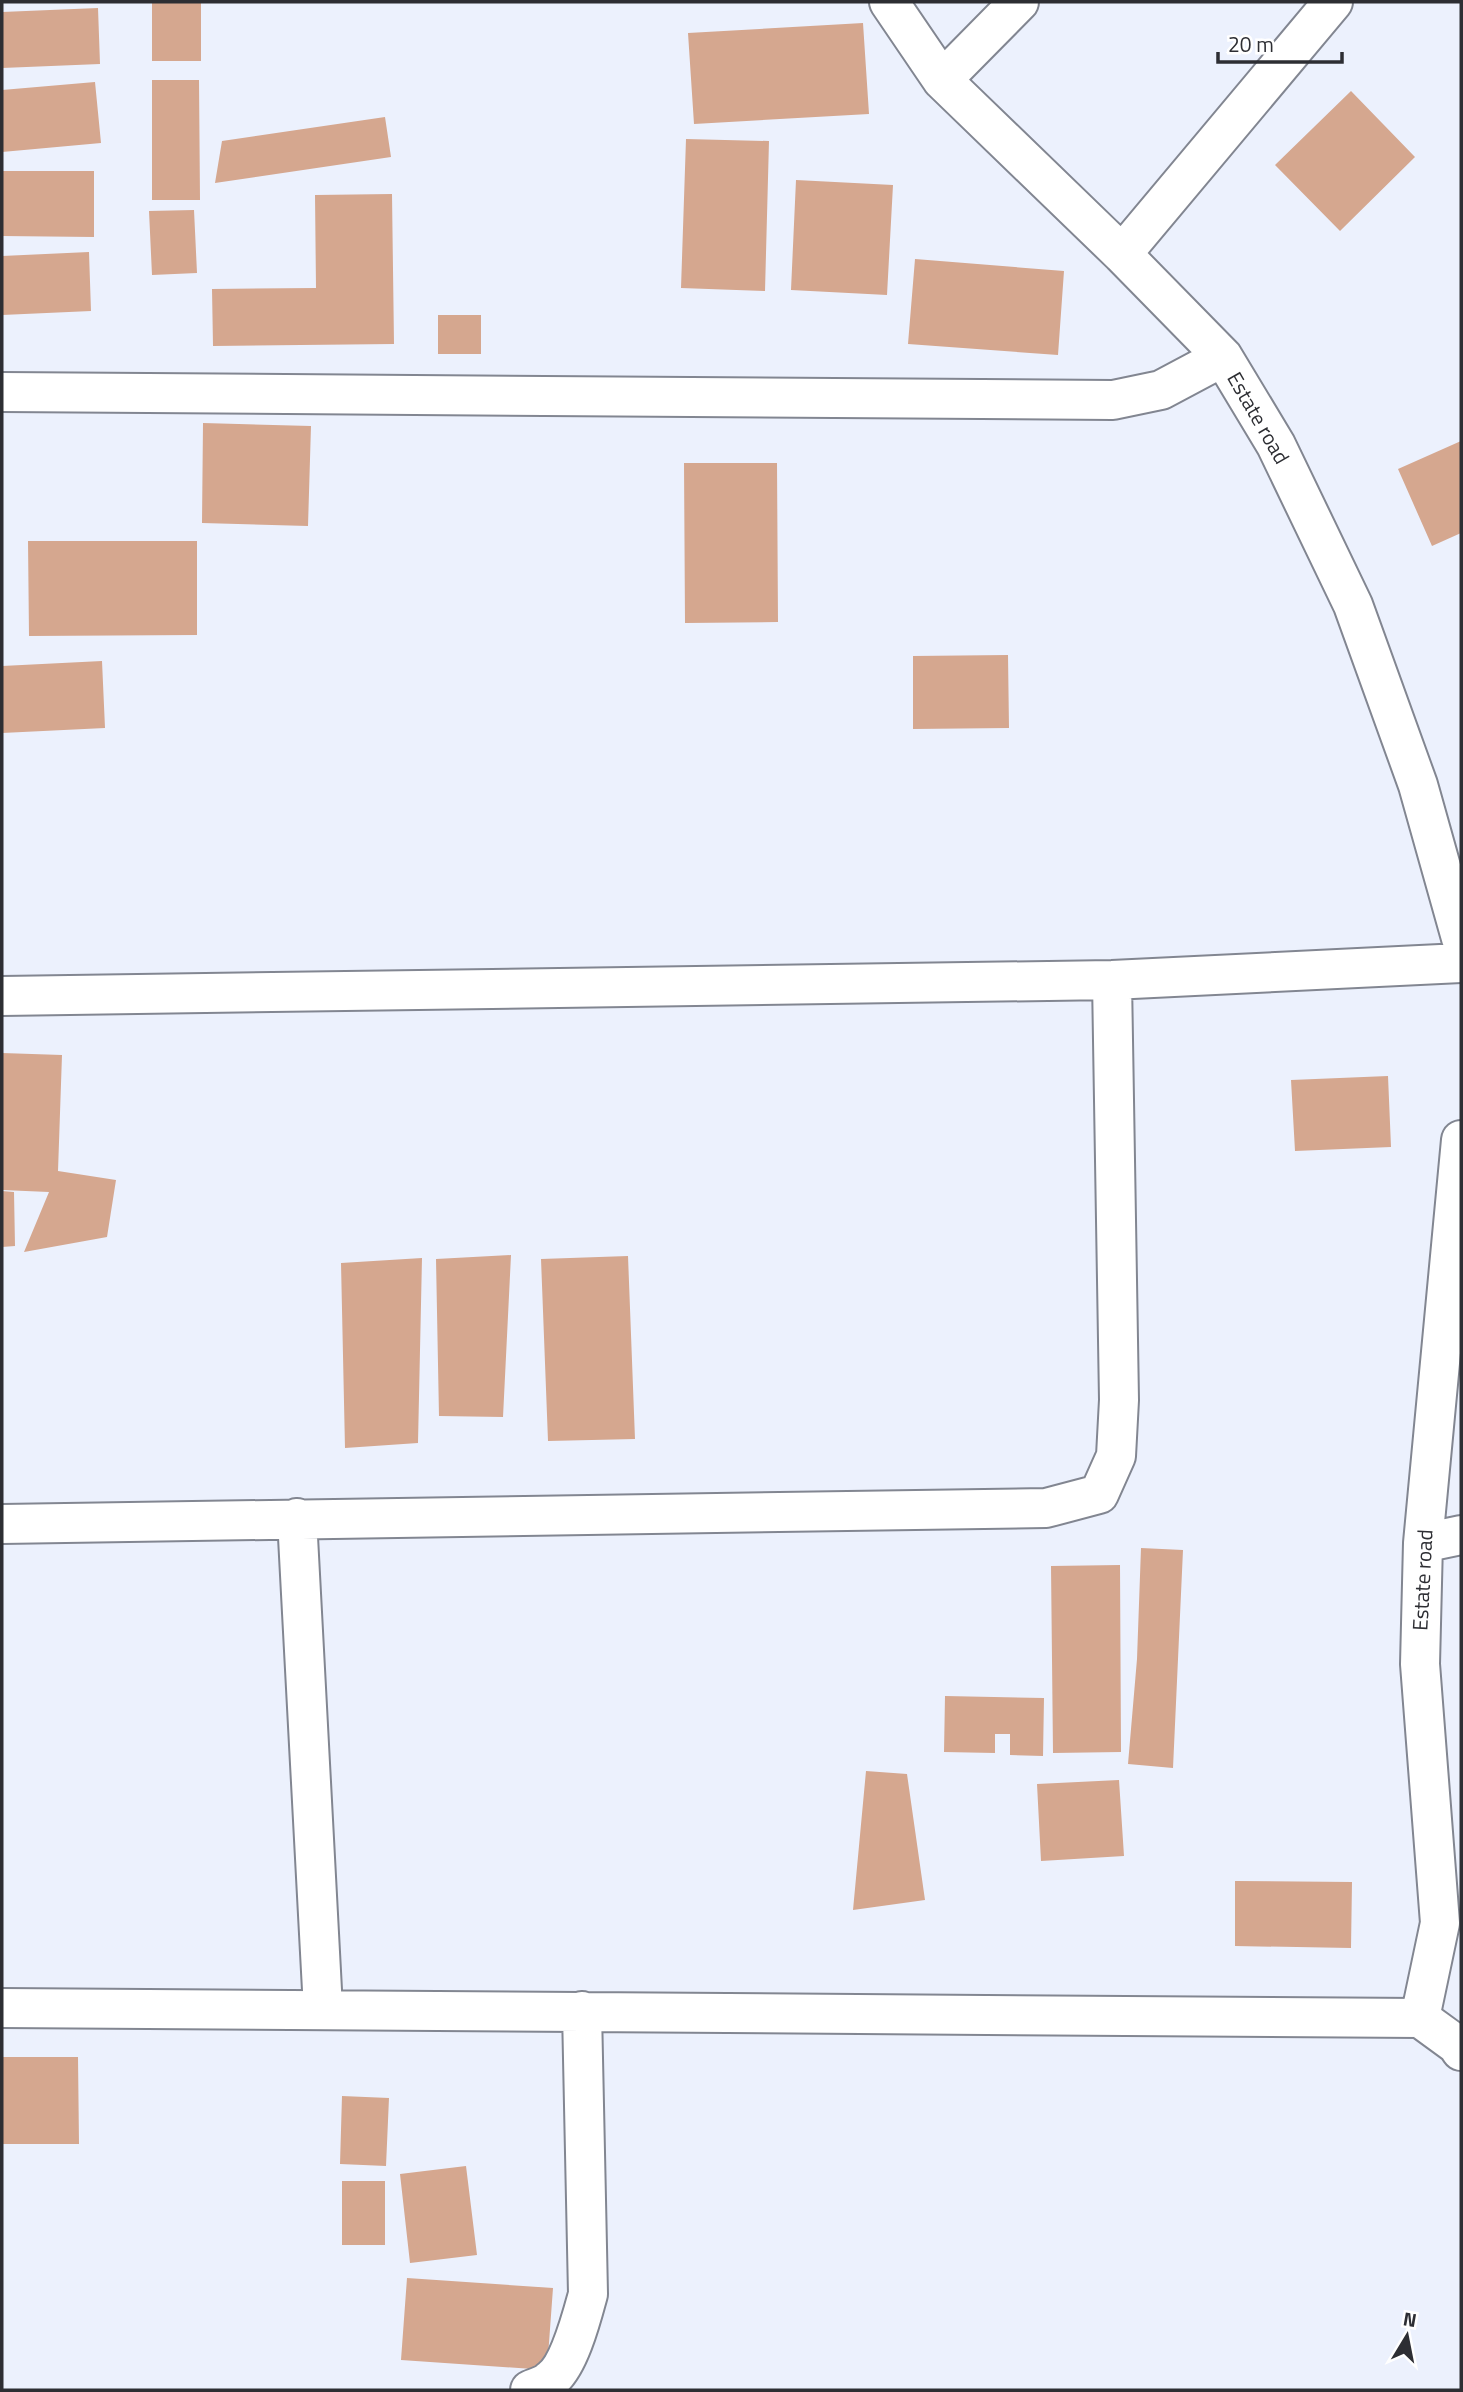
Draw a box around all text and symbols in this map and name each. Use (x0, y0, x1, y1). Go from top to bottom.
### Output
scale bar (1218, 21, 1342, 65)
text: 20 m (1228, 28, 1274, 60)
street label: Estate road (1220, 365, 1298, 470)
street label: Estate road (1403, 1528, 1441, 1632)
north arrow (1372, 2301, 1442, 2371)
text: N (1401, 2303, 1419, 2334)

